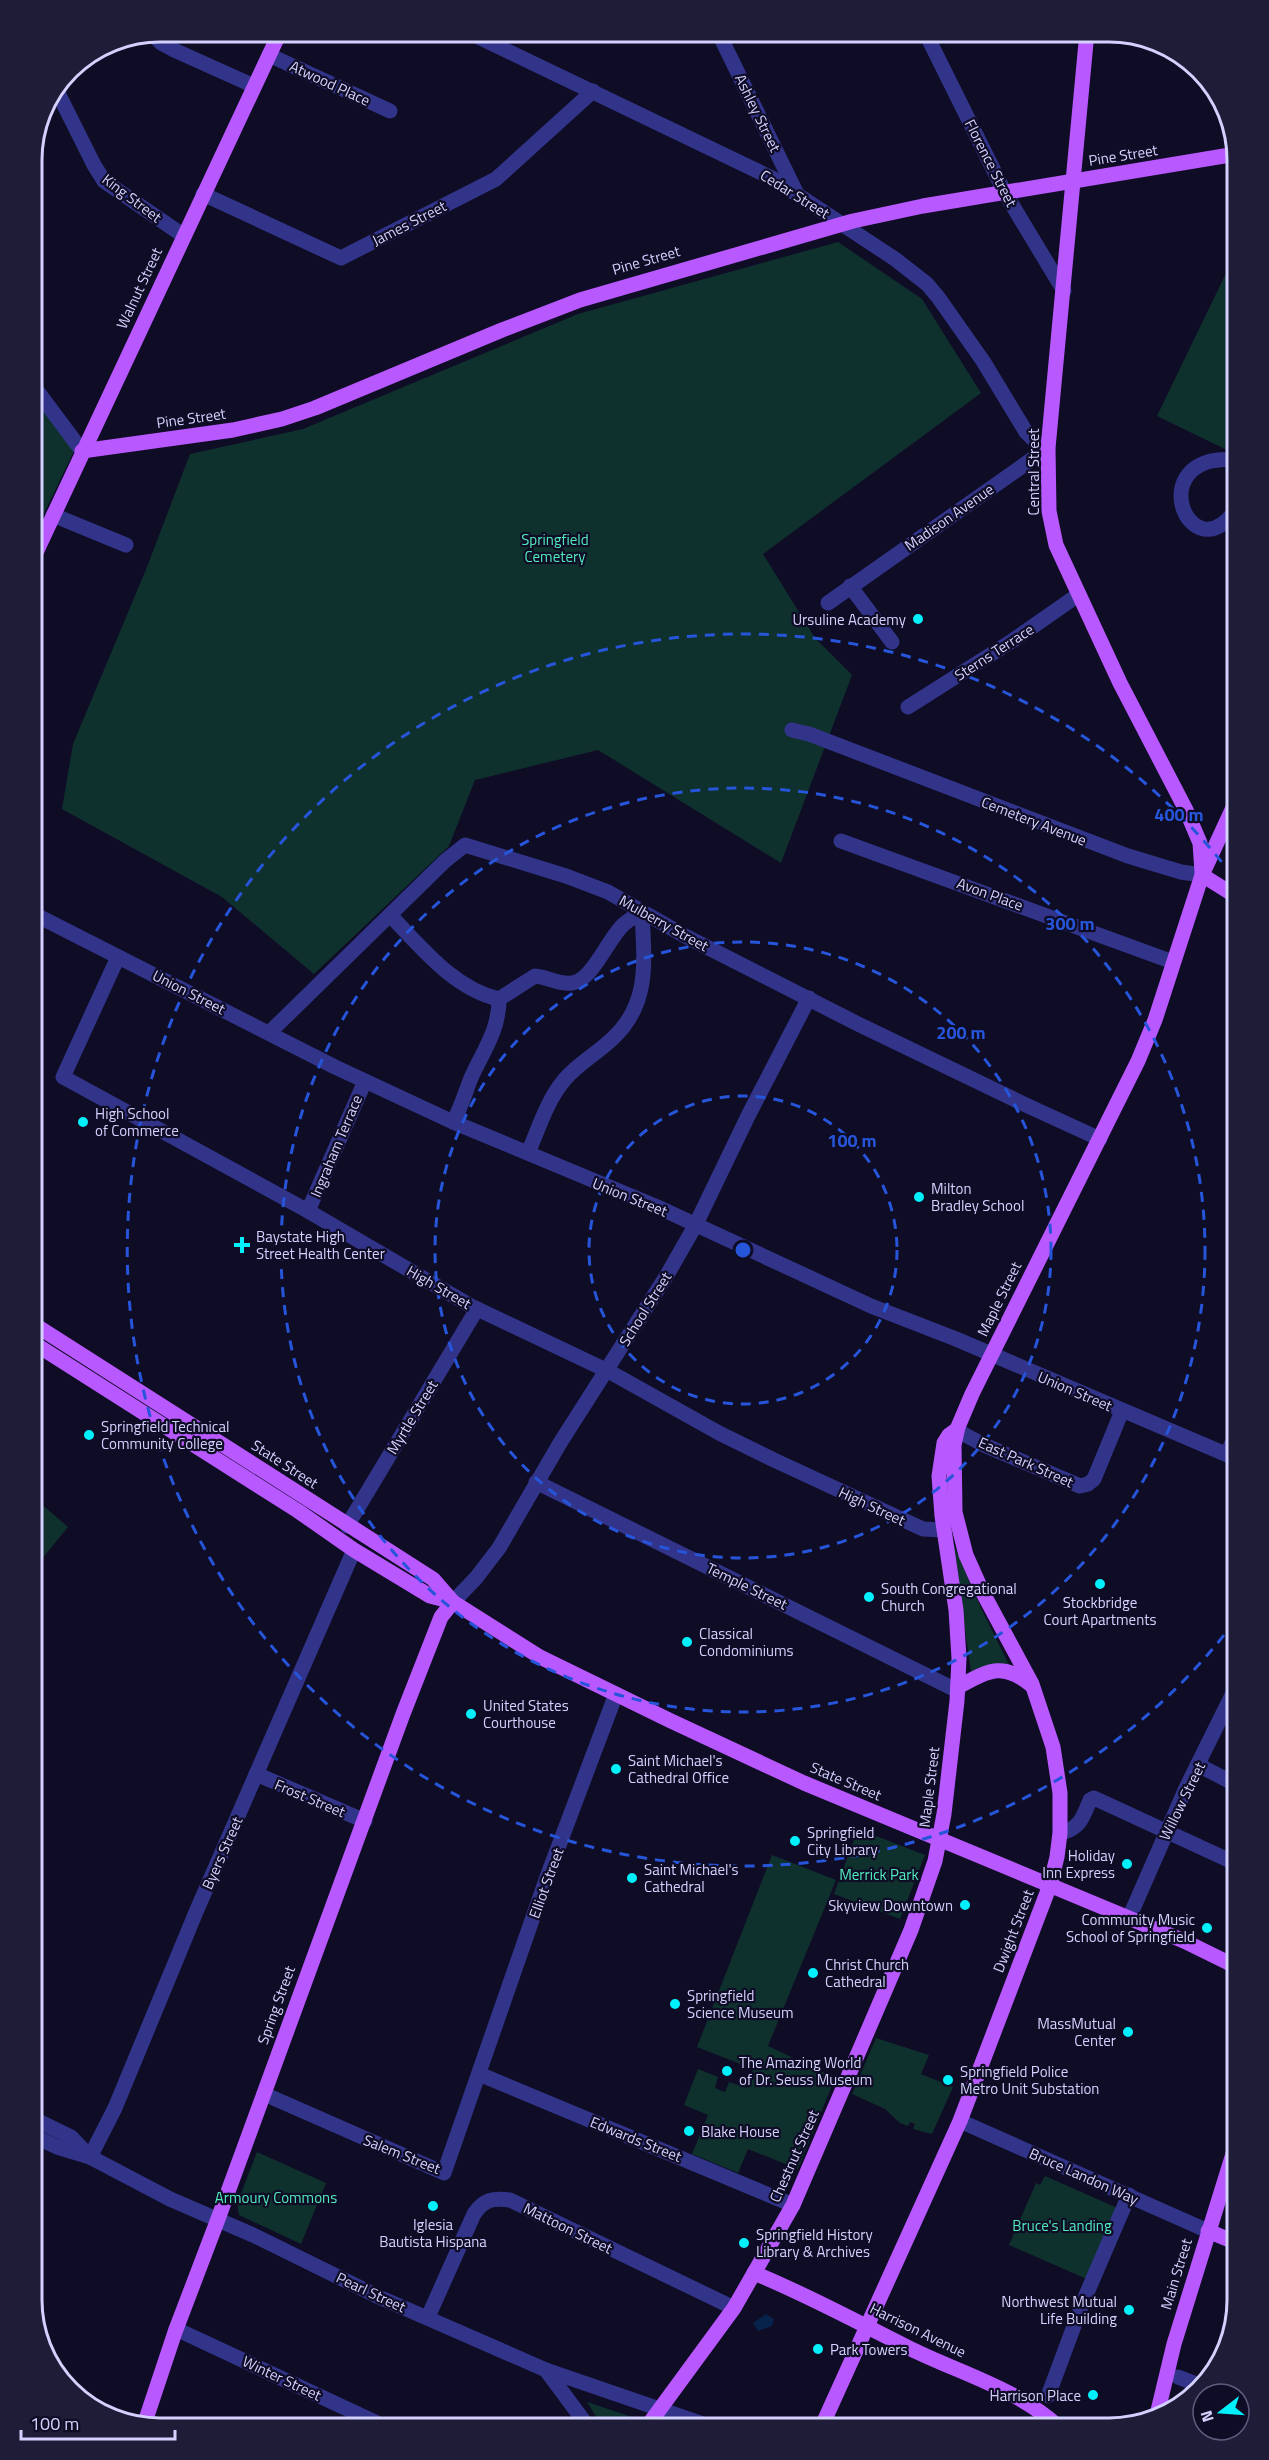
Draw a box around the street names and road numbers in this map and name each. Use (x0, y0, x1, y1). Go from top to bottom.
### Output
street label: Atwood Place (286, 54, 374, 112)
street label: Ashley Street (729, 70, 787, 156)
street label: Florence Street (959, 115, 1023, 212)
street label: Pine Street (1087, 138, 1160, 172)
street label: Cedar Street (756, 164, 835, 225)
street label: King Street (97, 168, 167, 229)
street label: James Street (368, 194, 451, 252)
street label: Pine Street (609, 239, 683, 281)
street label: Walnut Street (110, 243, 168, 332)
street label: Pine Street (155, 402, 228, 434)
street label: Central Street (1022, 428, 1045, 516)
street label: Madison Avenue (900, 478, 998, 556)
street label: Sterns Terrace (950, 618, 1038, 686)
street label: Cemetery Avenue (978, 790, 1090, 852)
street label: Avon Place (954, 871, 1026, 917)
street label: Mulberry Street (615, 889, 714, 957)
street label: Union Street (149, 964, 230, 1020)
street label: Ingraham Terrace (304, 1091, 368, 1201)
street label: Union Street (589, 1172, 672, 1223)
street label: Maple Street (971, 1257, 1027, 1340)
street label: High Street (402, 1259, 476, 1315)
street label: School Street (613, 1267, 677, 1351)
street label: Union Street (1034, 1365, 1117, 1417)
street label: Myrtle Street (381, 1375, 444, 1459)
street label: East Park Street (975, 1431, 1078, 1494)
street label: State Street (247, 1434, 324, 1495)
street label: High Street (835, 1481, 910, 1532)
street label: Temple Street (703, 1556, 792, 1616)
street label: Maple Street (913, 1745, 945, 1829)
street label: State Street (807, 1756, 886, 1807)
street label: Willow Street (1153, 1757, 1211, 1844)
street label: Frost Street (271, 1773, 350, 1823)
street label: Byers Street (196, 1812, 249, 1893)
street label: Elliot Street (523, 1844, 570, 1922)
street label: Dwight Street (987, 1885, 1040, 1976)
street label: Spring Street (251, 1962, 301, 2048)
street label: Chestnut Street (763, 2105, 825, 2206)
street label: Edwards Street (587, 2110, 686, 2168)
street label: Salem Street (360, 2128, 445, 2180)
street label: Bruce Landon Way (1026, 2142, 1142, 2210)
street label: Mattoon Street (520, 2197, 617, 2260)
street label: Main Street (1154, 2235, 1198, 2312)
street label: Pearl Street (332, 2266, 410, 2318)
street label: Harrison Avenue (866, 2297, 970, 2363)
street label: Winter Street (239, 2350, 326, 2407)

